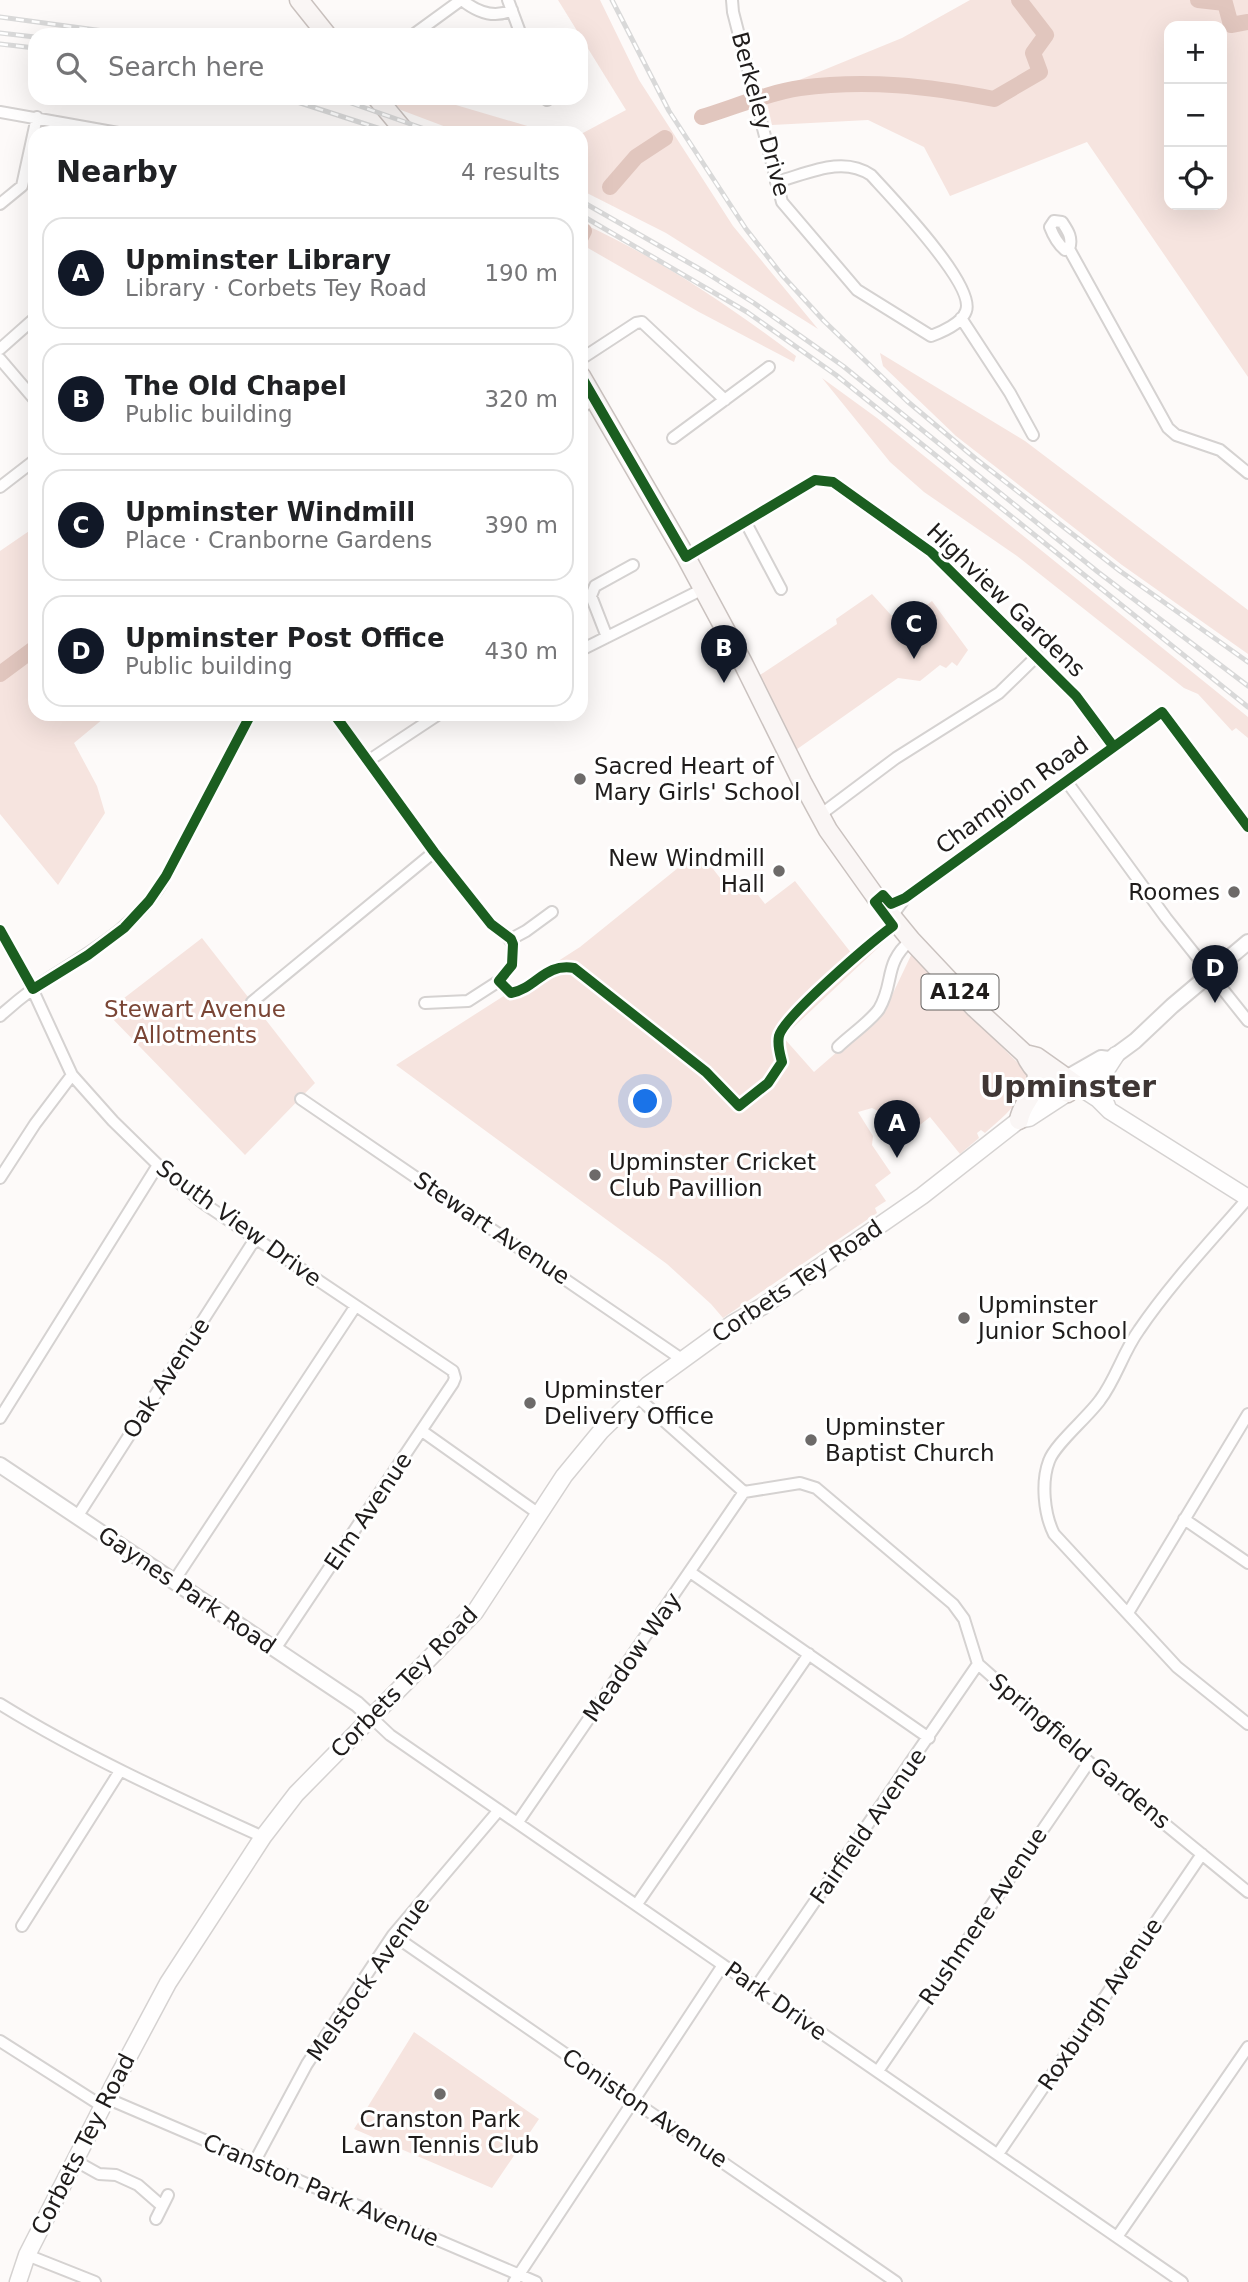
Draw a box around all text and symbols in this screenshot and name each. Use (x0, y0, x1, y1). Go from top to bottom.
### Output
map controls (1164, 21, 1227, 210)
button: + (1164, 21, 1227, 84)
search box (28, 28, 588, 105)
street label: Berkeley Drive (727, 29, 795, 199)
icon: search (52, 48, 90, 86)
text: Search here (108, 52, 264, 82)
button: − (1164, 84, 1227, 147)
button: locate (1164, 147, 1227, 210)
text: Nearby (56, 154, 178, 189)
text: 4 results (461, 159, 560, 185)
text: Upminster Library (125, 245, 391, 275)
text: A (72, 260, 90, 286)
text: 190 m (484, 260, 558, 286)
text: Library · Corbets Tey Road (125, 275, 427, 301)
text: The Old Chapel (125, 371, 347, 401)
text: B (72, 386, 90, 412)
text: 320 m (484, 386, 558, 412)
text: Public building (125, 401, 293, 427)
text: Upminster Windmill (125, 497, 415, 527)
text: C (73, 512, 89, 538)
text: 390 m (484, 512, 558, 538)
street label: Highview Gardens (922, 518, 1090, 682)
text: Place · Cranborne Gardens (125, 527, 432, 553)
pin: C (891, 601, 937, 659)
text: Upminster Post Office (125, 623, 445, 653)
pin: B (701, 625, 747, 683)
text: D (71, 638, 91, 664)
text: 430 m (484, 638, 558, 664)
text: Public building (125, 653, 293, 679)
street label: Champion Road (931, 731, 1093, 859)
place label: Sacred Heart of Mary Girls' School (594, 753, 800, 805)
marker: Sacred Heart of Mary Girls' School (572, 771, 588, 787)
place label: New Windmill Hall (608, 845, 765, 897)
marker: New Windmill Hall (771, 863, 787, 879)
place label: Roomes (1128, 879, 1220, 905)
marker: Roomes (1226, 884, 1242, 900)
pin: D (1192, 945, 1238, 1003)
road number: A124 (922, 974, 998, 1010)
park label: Stewart Avenue Allotments (104, 996, 286, 1048)
district label: Upminster (980, 1069, 1156, 1104)
your location (628, 1084, 662, 1118)
pin: A (874, 1100, 920, 1158)
place label: Upminster Cricket Club Pavillion (609, 1149, 816, 1201)
street label: South View Drive (152, 1154, 326, 1292)
street label: Stewart Avenue (409, 1166, 575, 1290)
marker: Upminster Cricket Club Pavillion (587, 1167, 603, 1183)
street label: Corbets Tey Road (707, 1214, 887, 1348)
place label: Upminster Junior School (976, 1292, 1128, 1344)
marker: Upminster Junior School (956, 1310, 972, 1326)
street label: Oak Avenue (117, 1313, 215, 1443)
place label: Upminster Delivery Office (544, 1377, 714, 1429)
marker: Upminster Delivery Office (522, 1395, 538, 1411)
place label: Upminster Baptist Church (825, 1414, 995, 1466)
marker: Upminster Baptist Church (803, 1432, 819, 1448)
street label: Elm Avenue (319, 1447, 417, 1575)
street label: Gaynes Park Road (93, 1521, 281, 1659)
street label: Meadow Way (578, 1587, 686, 1727)
street label: Corbets Tey Road (325, 1601, 483, 1763)
street label: Springfield Gardens (985, 1668, 1175, 1834)
street label: Fairfield Avenue (805, 1743, 931, 1909)
street label: Rushmere Avenue (914, 1822, 1052, 2010)
street label: Melstock Avenue (302, 1892, 434, 2066)
street label: Roxburgh Avenue (1033, 1913, 1167, 2095)
street label: Park Drive (720, 1956, 832, 2046)
street label: Coniston Avenue (558, 2043, 732, 2173)
street label: Corbets Tey Road (26, 2049, 140, 2239)
marker: Cranston Park Lawn Tennis Club (432, 2086, 448, 2102)
place label: Cranston Park Lawn Tennis Club (341, 2106, 539, 2158)
street label: Cranston Park Avenue (199, 2128, 443, 2252)

